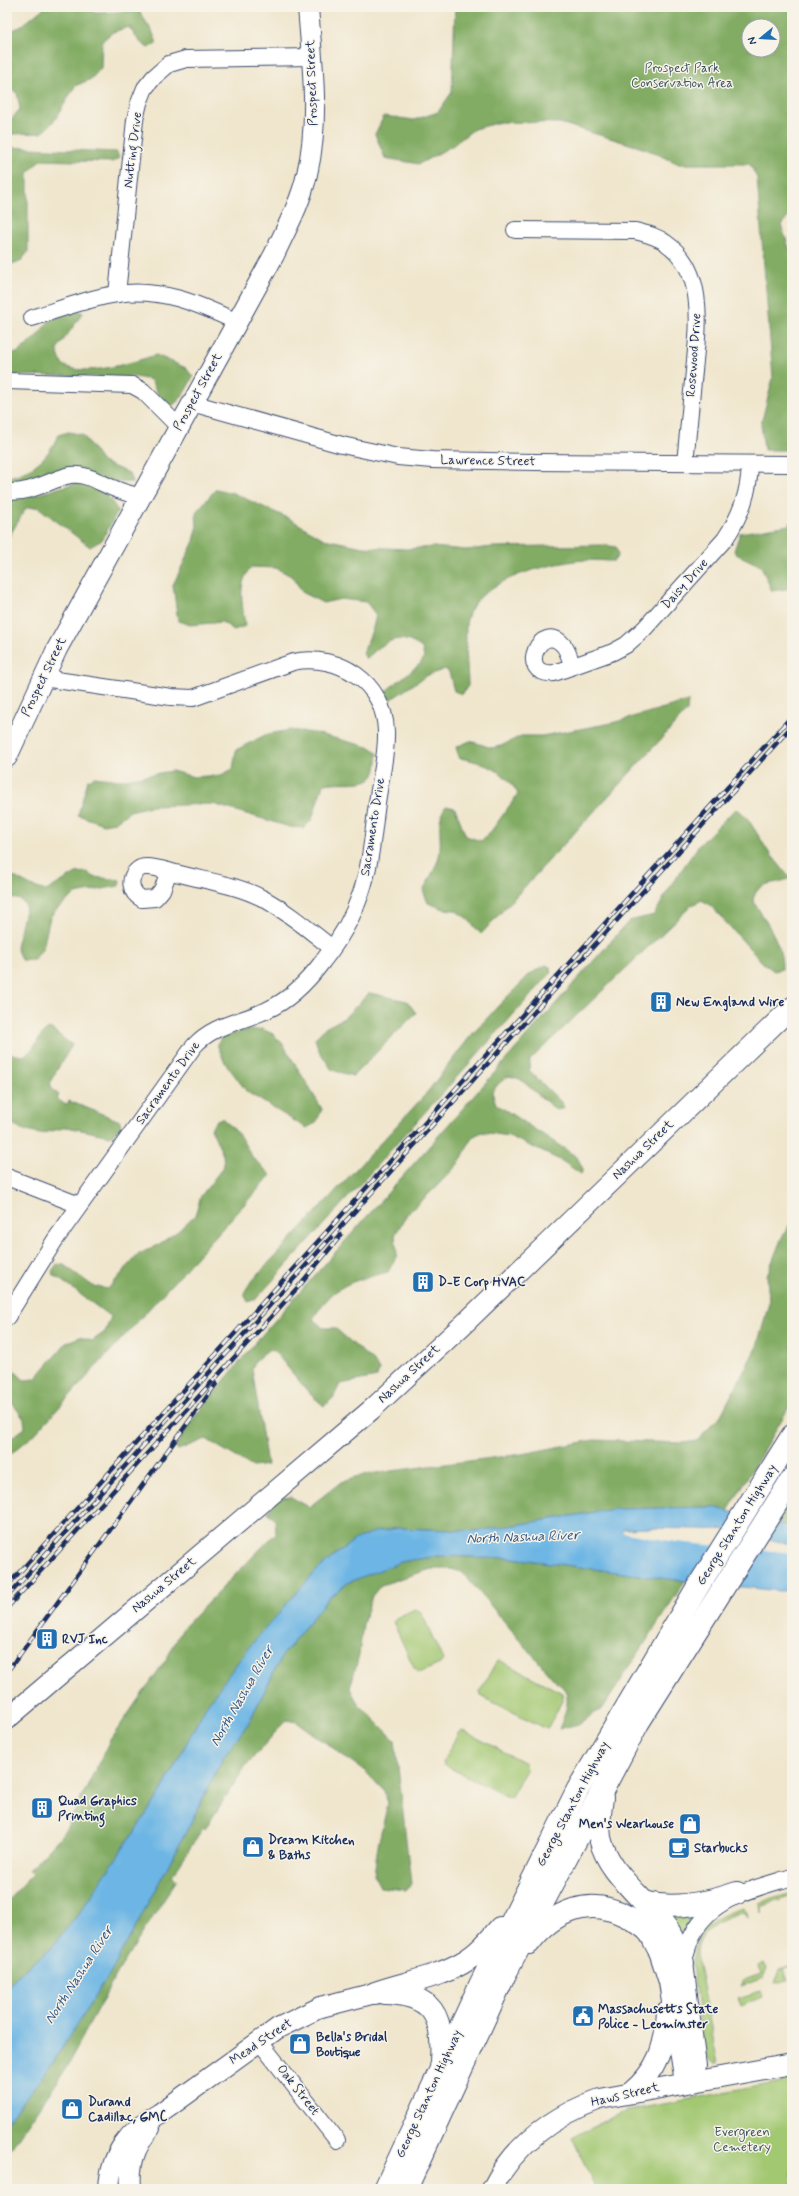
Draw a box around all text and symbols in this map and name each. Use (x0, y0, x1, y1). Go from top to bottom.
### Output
north arrow (741, 18, 781, 58)
text: N (745, 35, 760, 46)
street label: Prospect Street (302, 39, 322, 126)
park label: Prospect Park Conservation Area (631, 60, 733, 92)
street label: Nutting Drive (120, 111, 148, 189)
street label: Rosewood Drive (683, 312, 705, 398)
street label: Prospect Street (170, 350, 227, 434)
street label: Lawrence Street (440, 452, 536, 470)
street label: Daisy Drive (658, 555, 712, 613)
street label: Prospect Street (17, 634, 71, 720)
street label: Sacramento Drive (357, 777, 389, 877)
building icon: New England Wire (648, 989, 674, 1015)
place label: New England Wire (676, 994, 784, 1012)
street label: Sacramento Drive (132, 1038, 204, 1128)
street label: Nashua Street (609, 1116, 678, 1184)
building icon: D-E Corp HVAC (410, 1269, 436, 1295)
place label: D-E Corp HVAC (438, 1274, 526, 1291)
street label: Nashua Street (374, 1341, 444, 1407)
street label: George Stanton Highway (693, 1461, 782, 1589)
water label: North Nashua River (466, 1526, 582, 1548)
street label: Nashua Street (128, 1553, 200, 1617)
building icon: RVJ Inc (34, 1626, 60, 1652)
place label: RVJ Inc (62, 1631, 108, 1648)
water label: North Nashua River (206, 1640, 279, 1749)
street label: George Stanton Highway (533, 1738, 614, 1870)
place label: Quad Graphics Printing (58, 1793, 137, 1828)
building icon: Quad Graphics Printing (29, 1795, 55, 1821)
shop icon: Men's Wearhouse (677, 1811, 703, 1837)
place label: Men's Wearhouse (579, 1816, 674, 1833)
place label: Dream Kitchen & Baths (268, 1832, 355, 1864)
shop icon: Dream Kitchen & Baths (240, 1834, 266, 1860)
cafe icon: Starbucks (666, 1835, 692, 1861)
place label: Starbucks (694, 1840, 748, 1857)
water label: North Nashua River (41, 1921, 119, 2027)
place label: Massachusetts State Police - Leominster (598, 2001, 718, 2033)
public building icon: Massachusetts State Police - Leominster (570, 2003, 596, 2029)
street label: Mead Street (226, 2015, 296, 2069)
street label: George Stanton Highway (392, 2027, 467, 2161)
place label: Bella's Bridal Boutique (316, 2029, 388, 2061)
shop icon: Bella's Bridal Boutique (287, 2031, 313, 2057)
street label: Oak Street (273, 2061, 323, 2119)
street label: Haws Street (589, 2079, 661, 2111)
place label: Durand Cadillac, GMC (88, 2094, 168, 2126)
shop icon: Durand Cadillac, GMC (59, 2096, 85, 2122)
park label: Evergreen Cemetery (713, 2124, 771, 2156)

